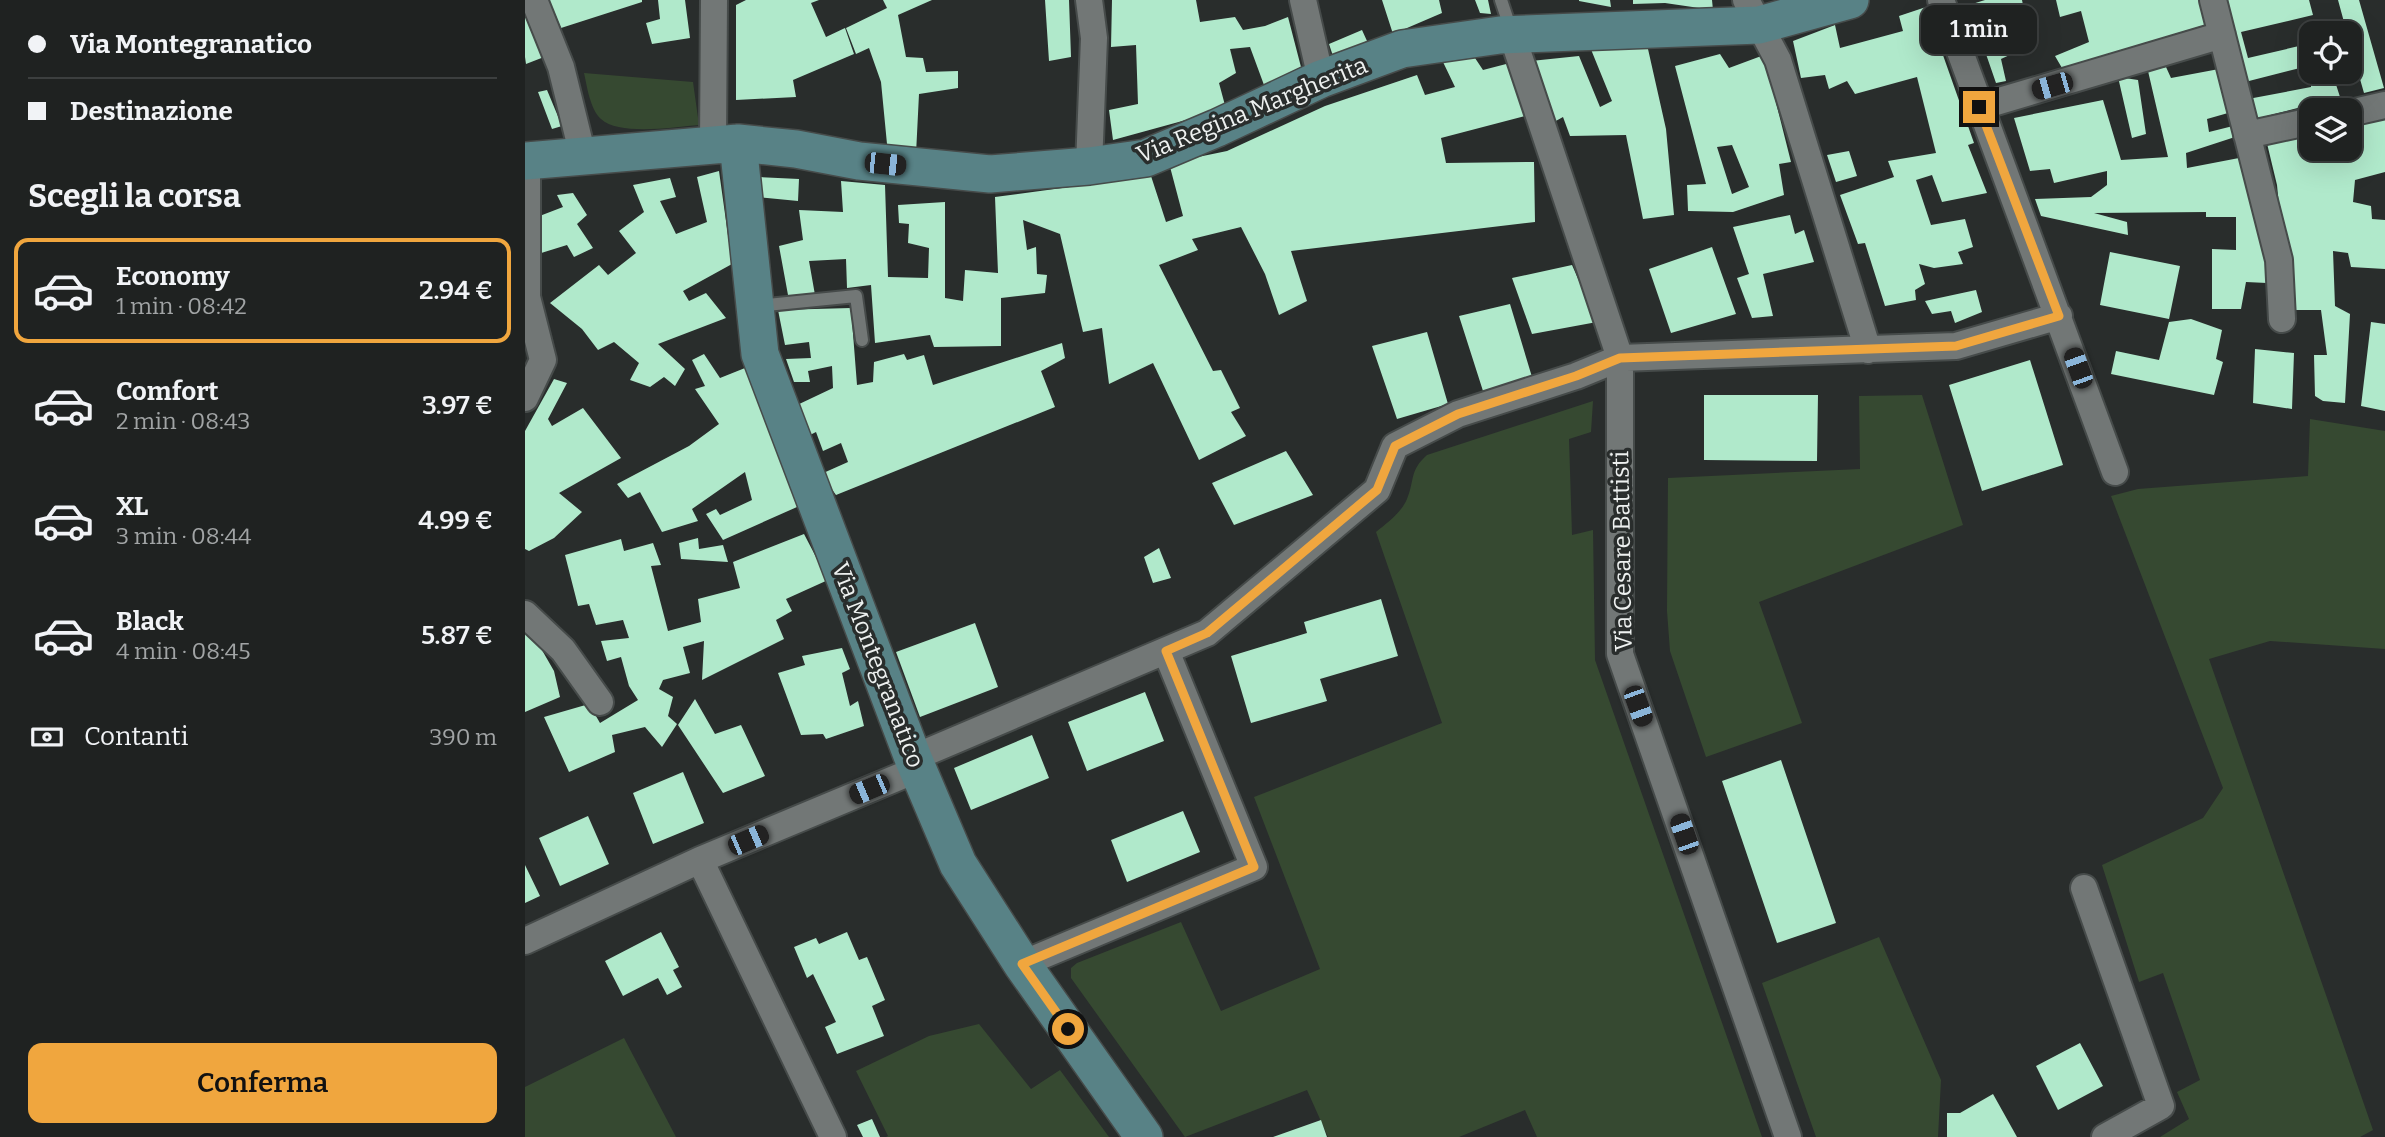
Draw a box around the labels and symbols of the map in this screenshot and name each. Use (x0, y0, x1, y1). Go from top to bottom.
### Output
callout: 1 min (1921, 6, 2037, 55)
street label: Via Regina Margherita (1132, 51, 1372, 169)
car (2029, 70, 2076, 102)
route end (1963, 91, 1995, 123)
car (864, 151, 907, 177)
car (2061, 345, 2096, 391)
street label: Via Cesare Battisti (1606, 450, 1638, 652)
street label: Via Montegranatico (826, 558, 930, 772)
car (1621, 683, 1656, 729)
car (846, 771, 893, 807)
car (1668, 811, 1701, 857)
car (725, 822, 772, 858)
route start (1052, 1013, 1084, 1045)

